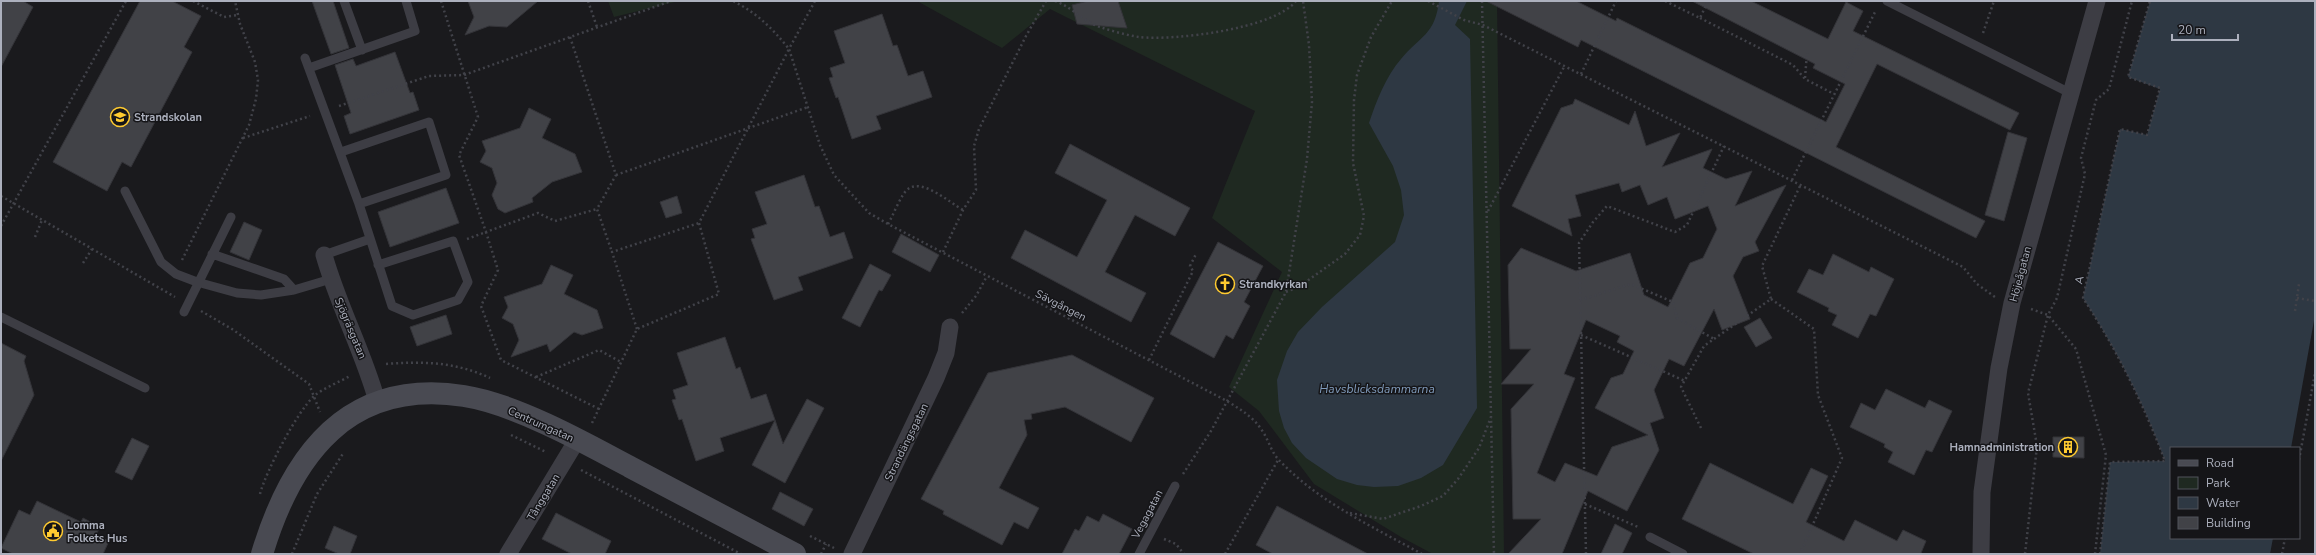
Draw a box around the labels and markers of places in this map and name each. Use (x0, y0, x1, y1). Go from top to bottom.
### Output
school or university icon: Strandskolan (109, 106, 131, 128)
place label: Strandskolan (134, 110, 202, 125)
church icon: Strandkyrkan (1214, 273, 1236, 295)
place label: Strandkyrkan (1239, 277, 1308, 292)
building icon: Hamnadministration (2057, 436, 2079, 458)
place label: Hamnadministration (1949, 440, 2054, 455)
place label: Lomma Folkets Hus (67, 518, 127, 546)
public building icon: Lomma Folkets Hus (42, 520, 64, 542)

